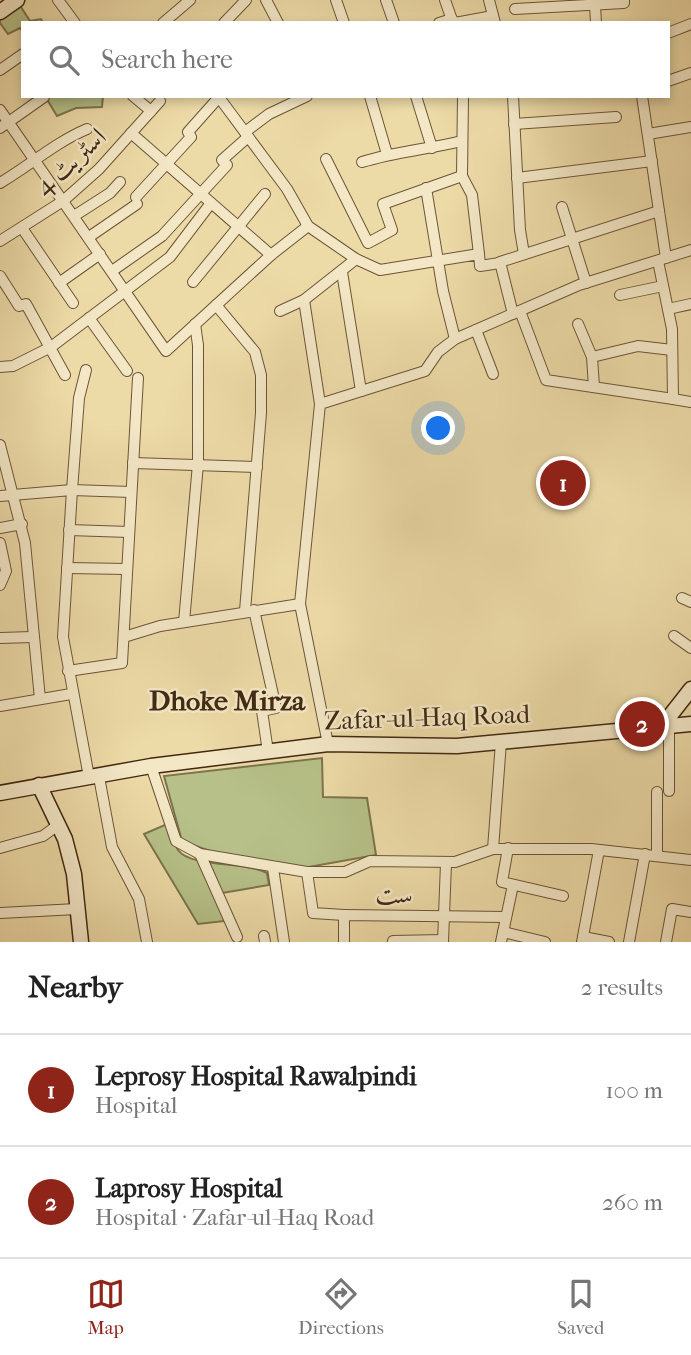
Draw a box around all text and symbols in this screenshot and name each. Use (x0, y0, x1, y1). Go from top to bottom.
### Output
search box (21, 21, 670, 98)
icon: search (45, 41, 83, 79)
text: Search here (101, 44, 233, 75)
street label: اسٹریٹ 4 (28, 121, 113, 202)
your location (421, 411, 455, 445)
pin: 1 (540, 457, 586, 509)
district label: Dhoke Mirza (149, 684, 306, 717)
street label: Zafar-ul-Haq Road (323, 698, 531, 737)
pin: 2 (619, 698, 665, 750)
street label: ست (375, 879, 413, 910)
text: Nearby (28, 970, 123, 1005)
text: 2 results (581, 974, 663, 1001)
text: Leprosy Hospital Rawalpindi (95, 1061, 417, 1092)
text: 1 (47, 1077, 55, 1104)
text: 100 m (605, 1077, 663, 1104)
text: Hospital (95, 1092, 177, 1119)
text: Laprosy Hospital (95, 1173, 283, 1204)
text: 2 (45, 1189, 57, 1216)
text: 260 m (602, 1189, 663, 1216)
text: Hospital · Zafar-ul-Haq Road (95, 1204, 374, 1231)
tab: Map (87, 1275, 125, 1339)
tab: Directions (298, 1275, 384, 1339)
tab: Saved (557, 1275, 604, 1339)

